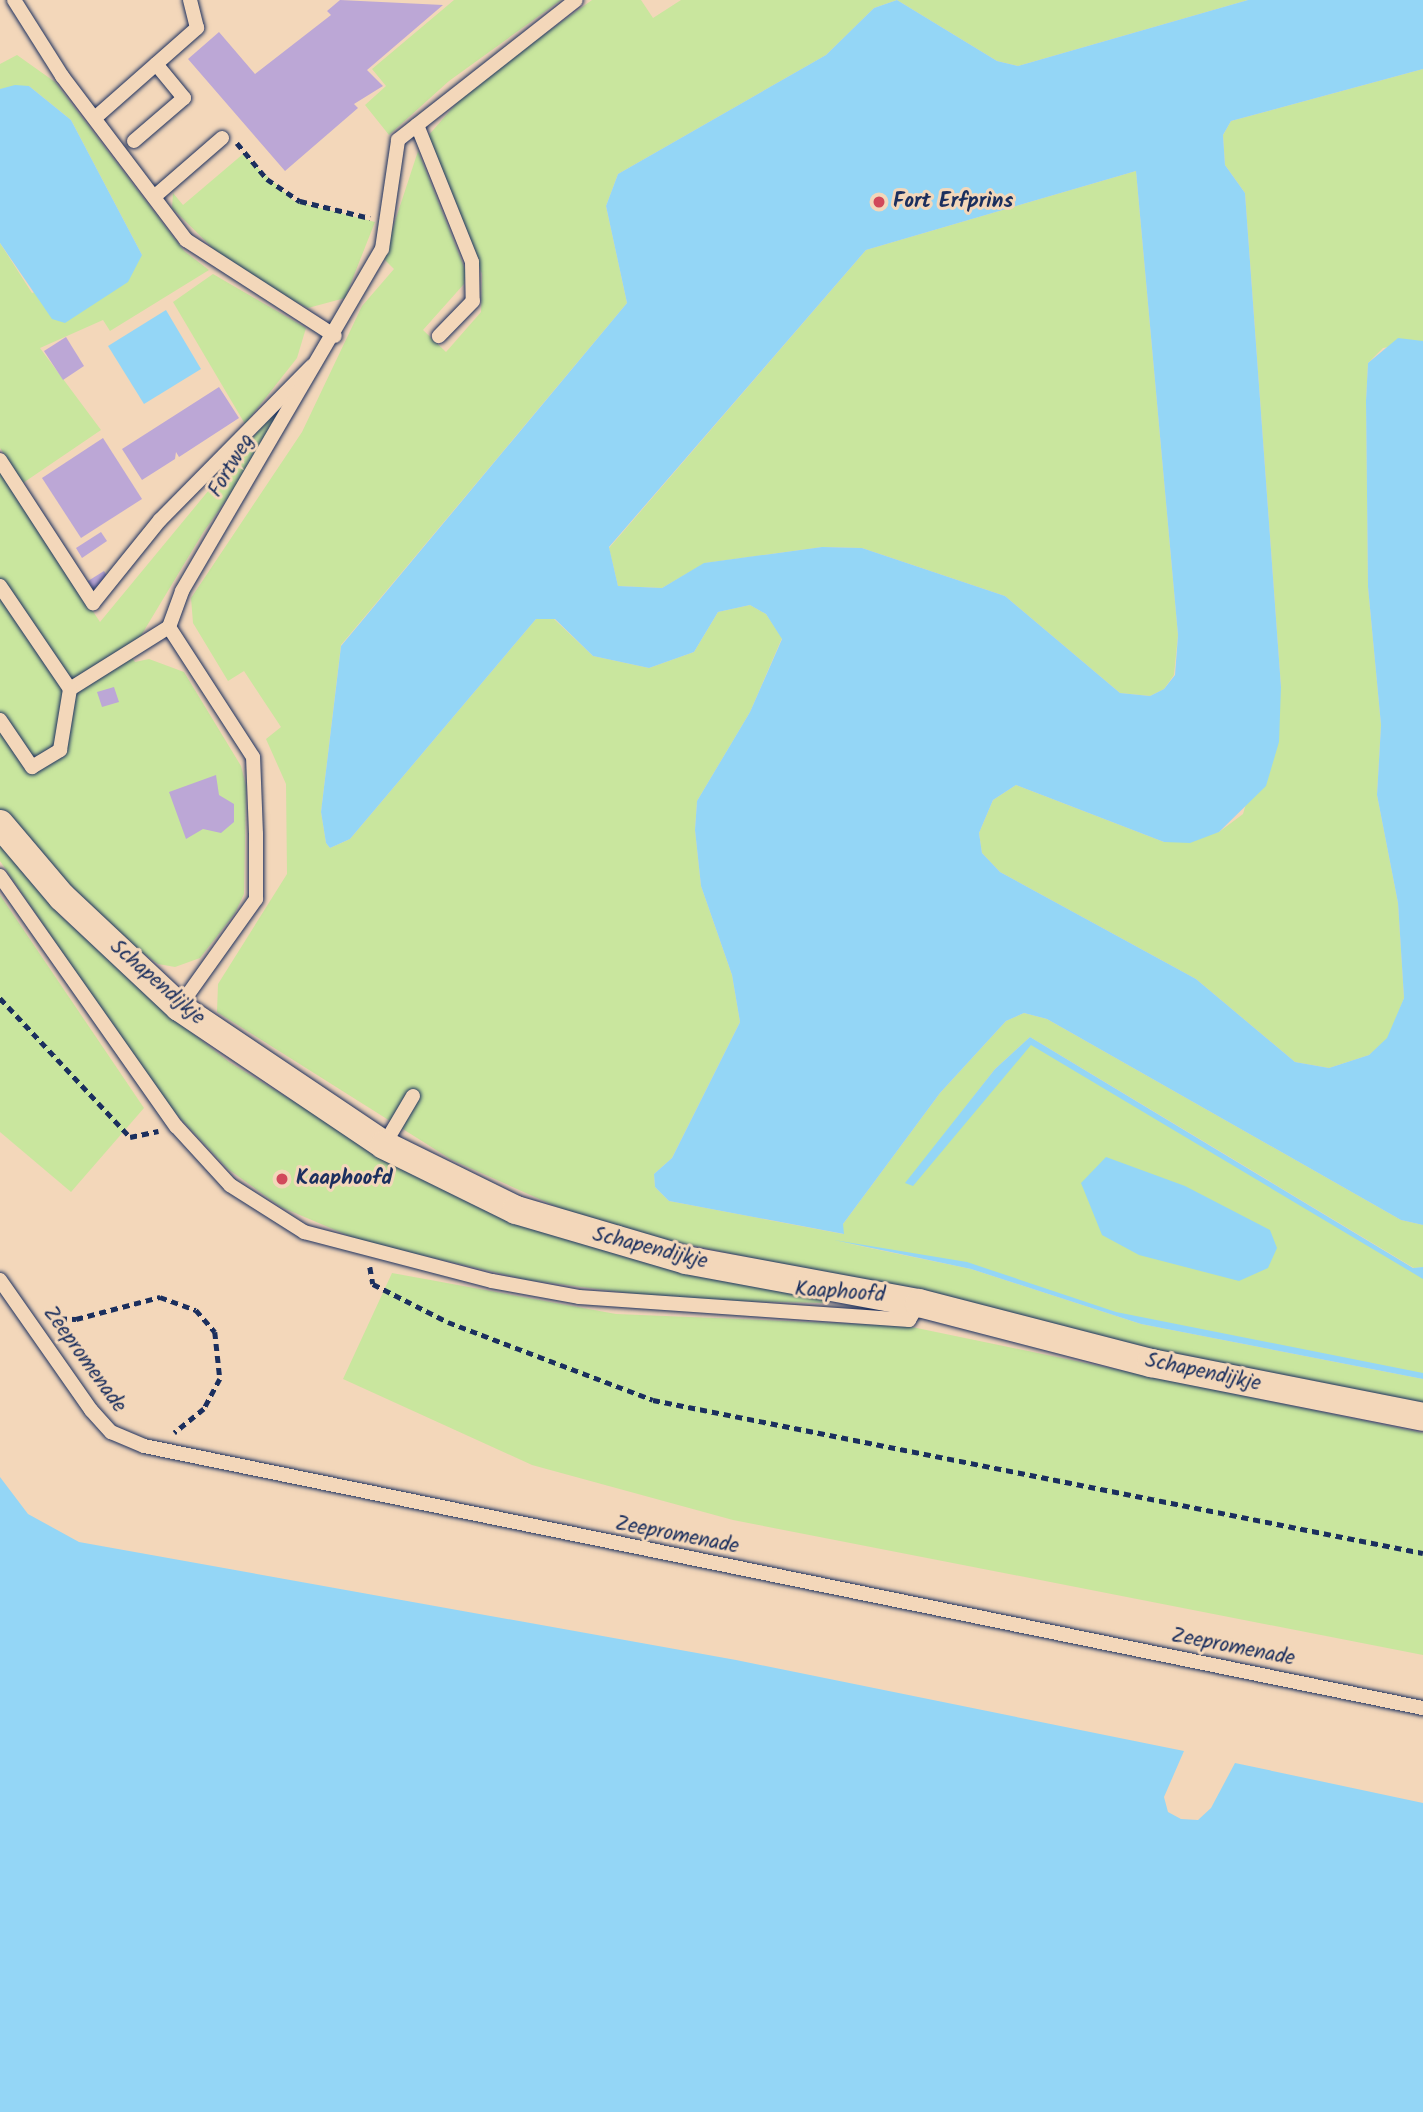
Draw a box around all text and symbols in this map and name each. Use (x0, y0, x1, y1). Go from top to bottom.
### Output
place label: Fort Erfprins (893, 189, 1013, 215)
marker: Fort Erfprins (871, 194, 887, 210)
street label: Fortweg (203, 430, 261, 502)
street label: Schapendijkje (104, 935, 210, 1031)
place label: Kaaphoofd (296, 1166, 393, 1192)
marker: Kaaphoofd (274, 1171, 290, 1187)
street label: Schapendijkje (590, 1223, 710, 1275)
street label: Kaaphoofd (794, 1277, 886, 1309)
street label: Zeepromenade (37, 1302, 131, 1418)
street label: Schapendijkje (1143, 1348, 1263, 1398)
street label: Zeepromenade (613, 1512, 741, 1560)
street label: Zeepromenade (1169, 1624, 1297, 1672)

